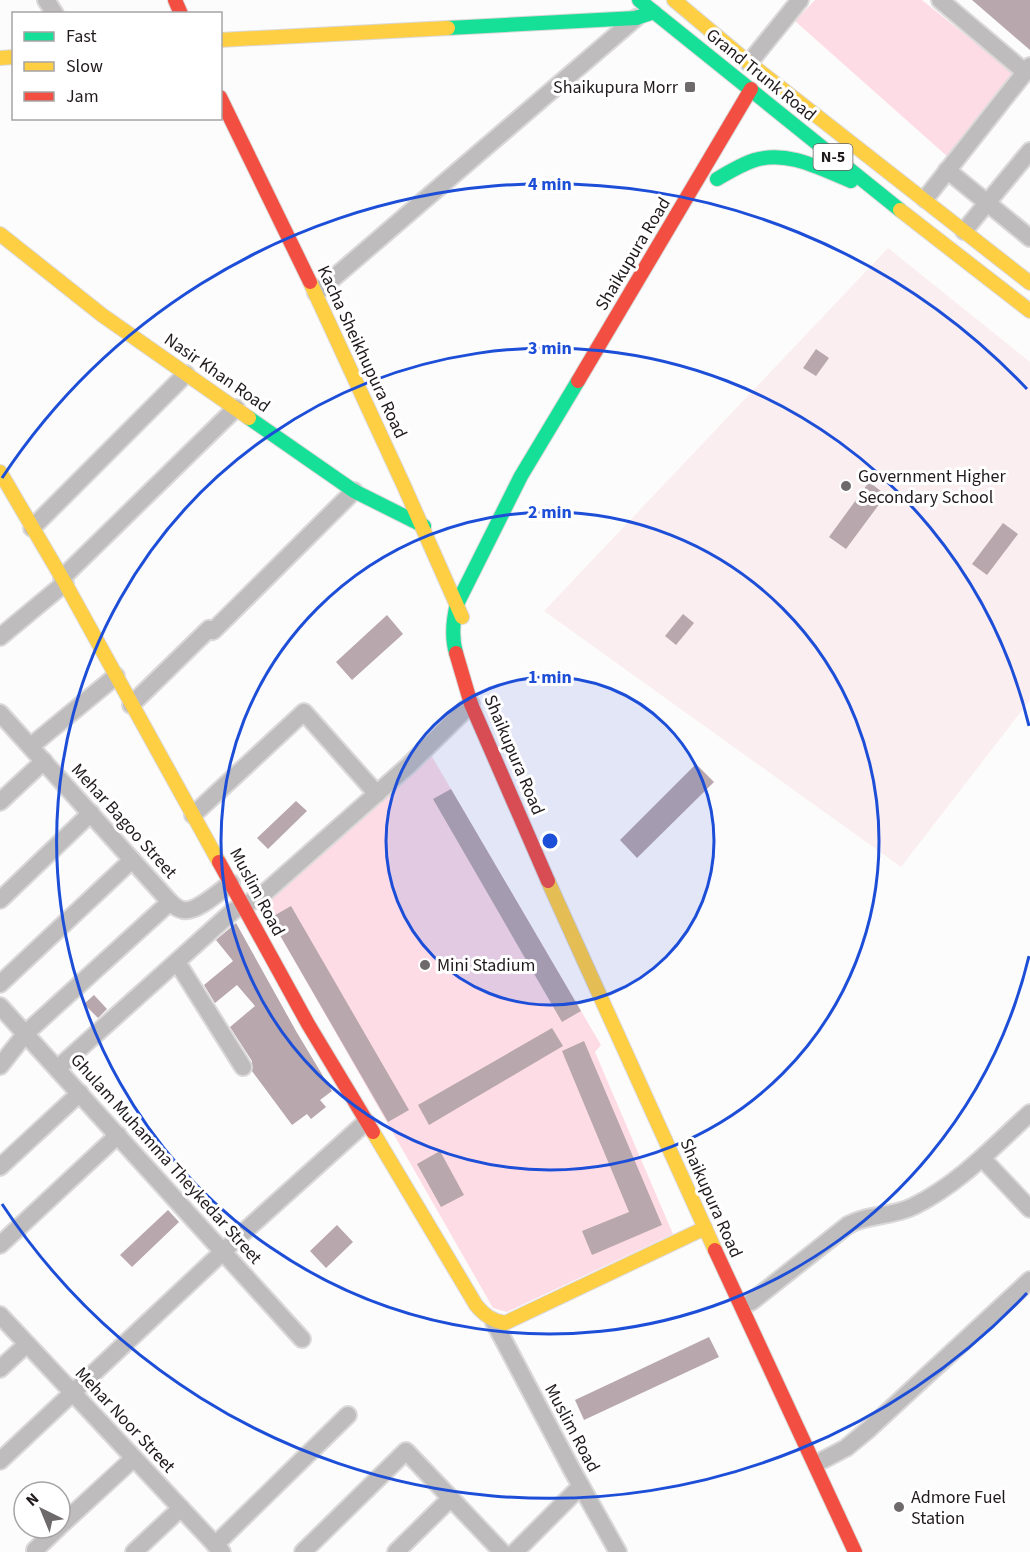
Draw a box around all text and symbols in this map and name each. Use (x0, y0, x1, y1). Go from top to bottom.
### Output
legend (12, 12, 222, 120)
street label: Grand Trunk Road (701, 23, 821, 127)
text: Fast (66, 24, 97, 49)
text: Slow (66, 54, 103, 79)
place label: Shaikupura Morr (553, 75, 679, 100)
marker: Shaikupura Morr (683, 80, 697, 94)
text: Jam (66, 84, 99, 109)
road number: N-5 (814, 144, 852, 170)
text: 4 min (528, 172, 572, 197)
street label: Shaikupura Road (589, 193, 677, 315)
street label: Kacha Sheikhupura Road (311, 261, 413, 443)
street label: Nasir Khan Road (159, 327, 275, 419)
text: 3 min (528, 336, 572, 361)
place label: Government Higher Secondary School (858, 464, 1006, 510)
marker: Government Higher Secondary School (839, 479, 853, 493)
text: 2 min (528, 500, 572, 525)
text: 1 min (528, 665, 572, 690)
street label: Shaikupura Road (477, 691, 551, 819)
street label: Mehar Bagoo Street (65, 758, 183, 884)
centre of rings (540, 831, 560, 851)
street label: Muslim Road (223, 843, 291, 941)
place label: Mini Stadium (437, 953, 535, 978)
marker: Mini Stadium (418, 958, 432, 972)
street label: Ghulam Muhamma Theykedar Street (65, 1048, 267, 1270)
street label: Shaikupura Road (673, 1134, 749, 1262)
street label: Mehar Noor Street (69, 1361, 181, 1479)
street label: Muslim Road (538, 1379, 606, 1477)
north arrow (12, 1480, 72, 1540)
place label: Admore Fuel Station (911, 1485, 1006, 1531)
text: N (21, 1488, 44, 1511)
marker: Admore Fuel Station (892, 1500, 906, 1514)

